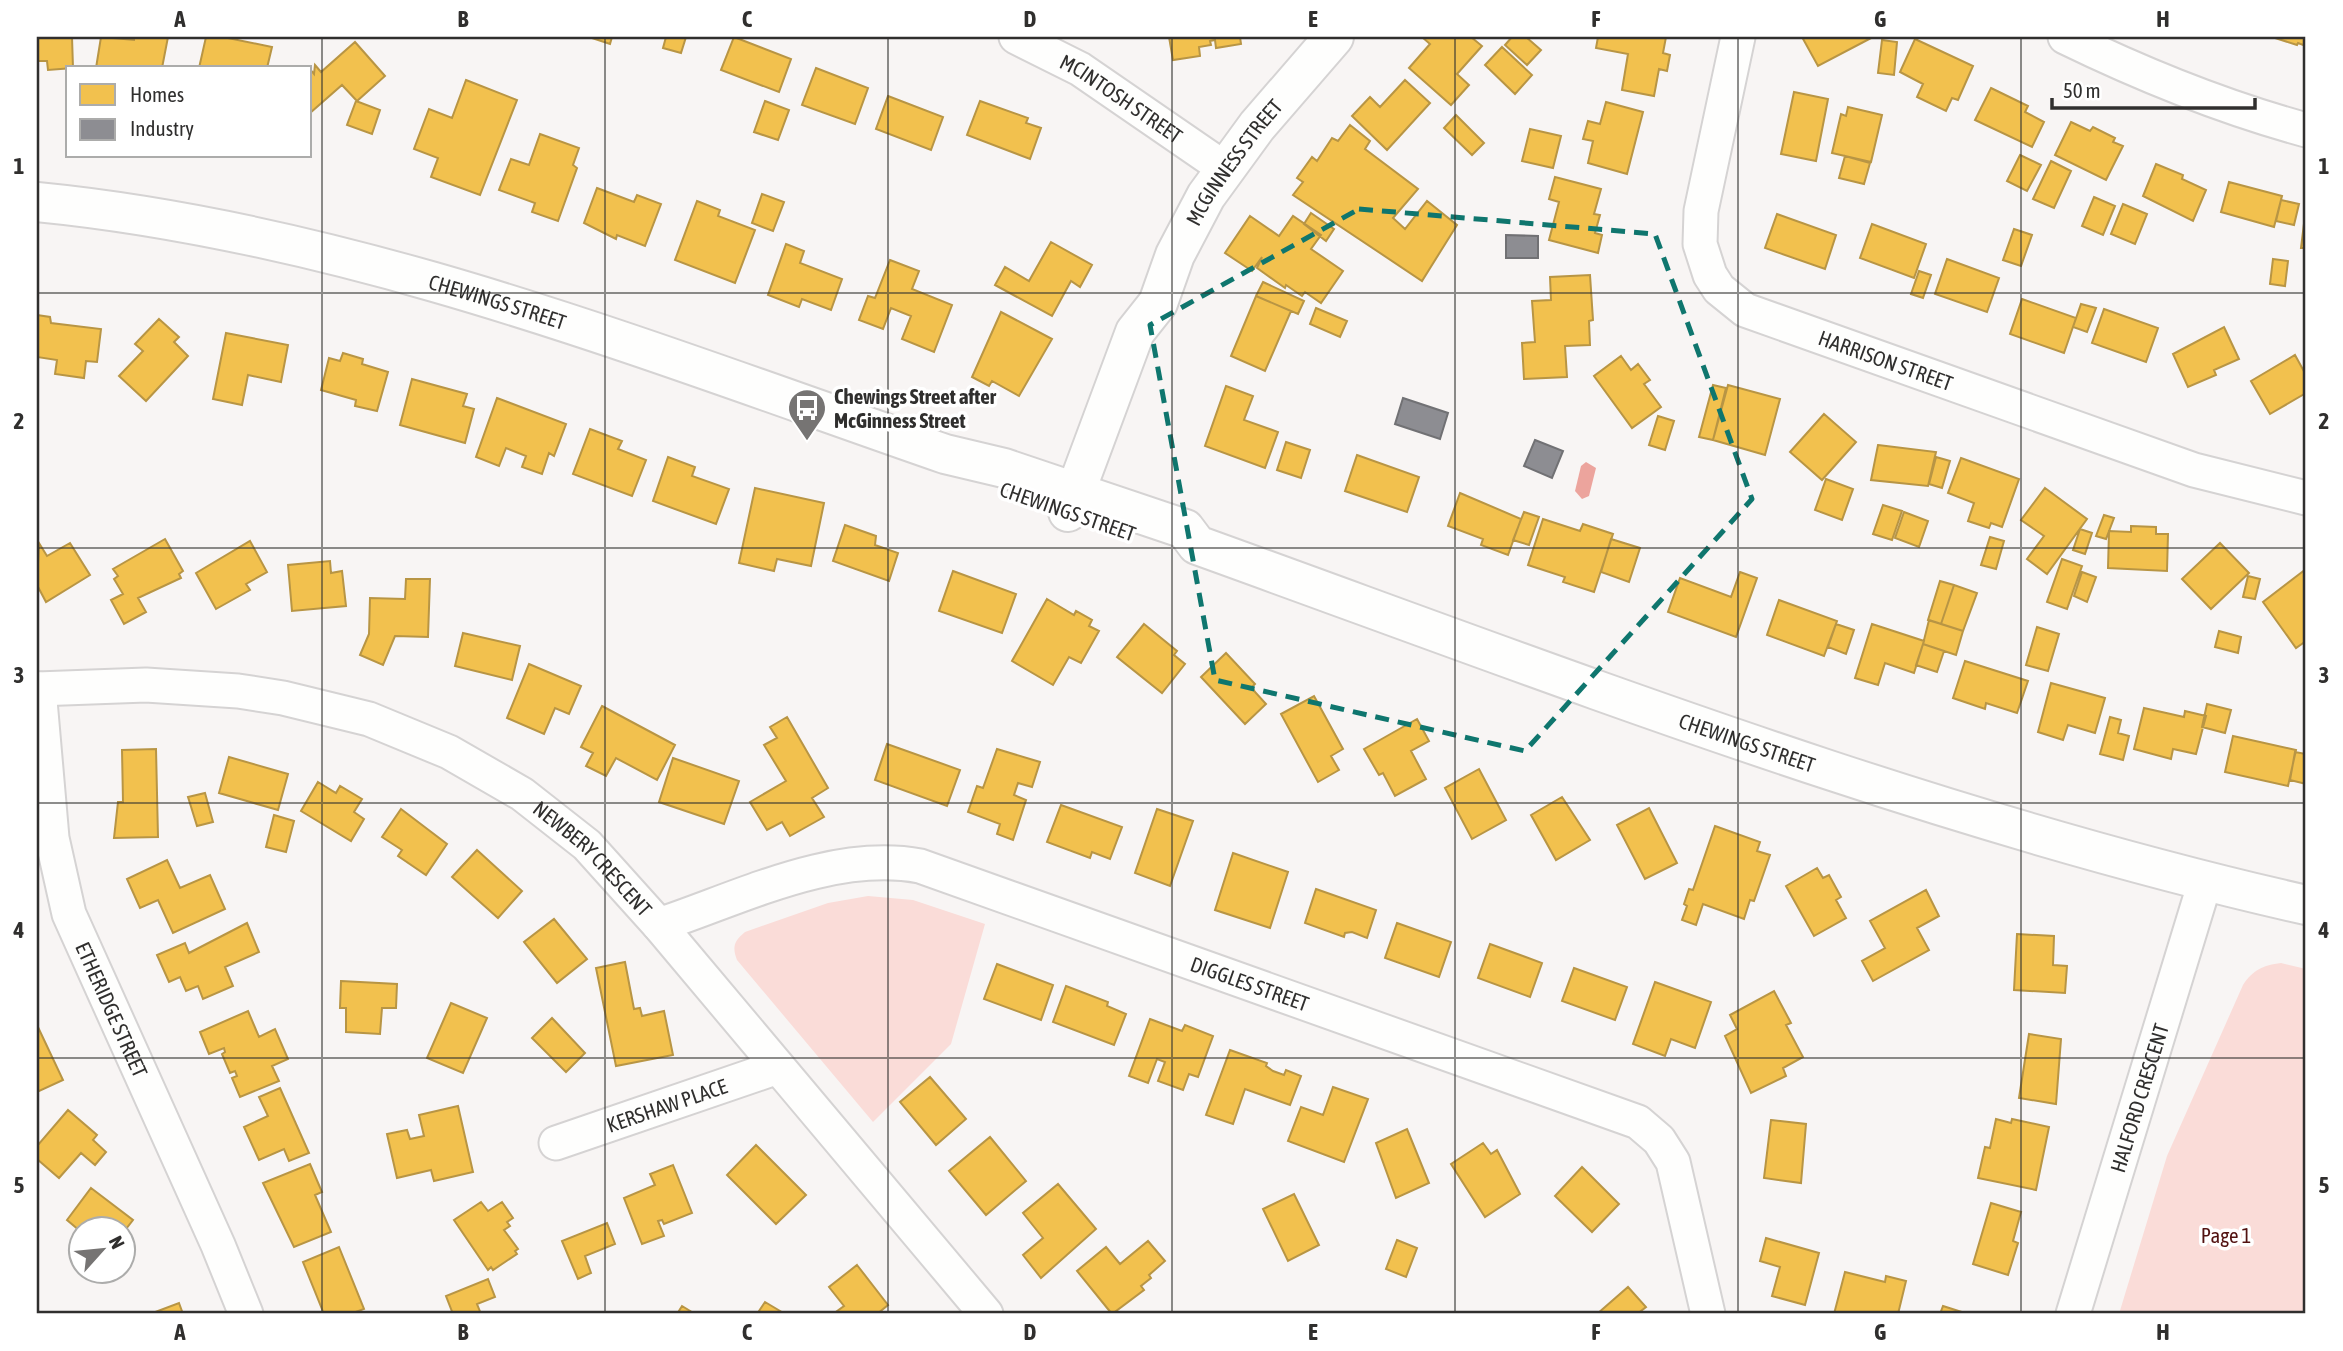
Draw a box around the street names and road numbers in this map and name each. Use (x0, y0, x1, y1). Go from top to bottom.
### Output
street label: MCINTOSH STREET (1056, 49, 1187, 148)
street label: MCGINNESS STREET (1181, 94, 1287, 229)
street label: CHEWINGS STREET (426, 269, 569, 334)
street label: HARRISON STREET (1815, 325, 1956, 395)
street label: CHEWINGS STREET (997, 477, 1139, 545)
street label: CHEWINGS STREET (1676, 708, 1818, 777)
street label: NEWBERY CRESCENT (529, 796, 657, 921)
street label: ETHERIDGE STREET (71, 938, 153, 1081)
street label: DIGGLES STREET (1187, 951, 1312, 1016)
street label: HALFORD CRESCENT (2105, 1021, 2173, 1175)
street label: KERSHAW PLACE (603, 1073, 730, 1137)

